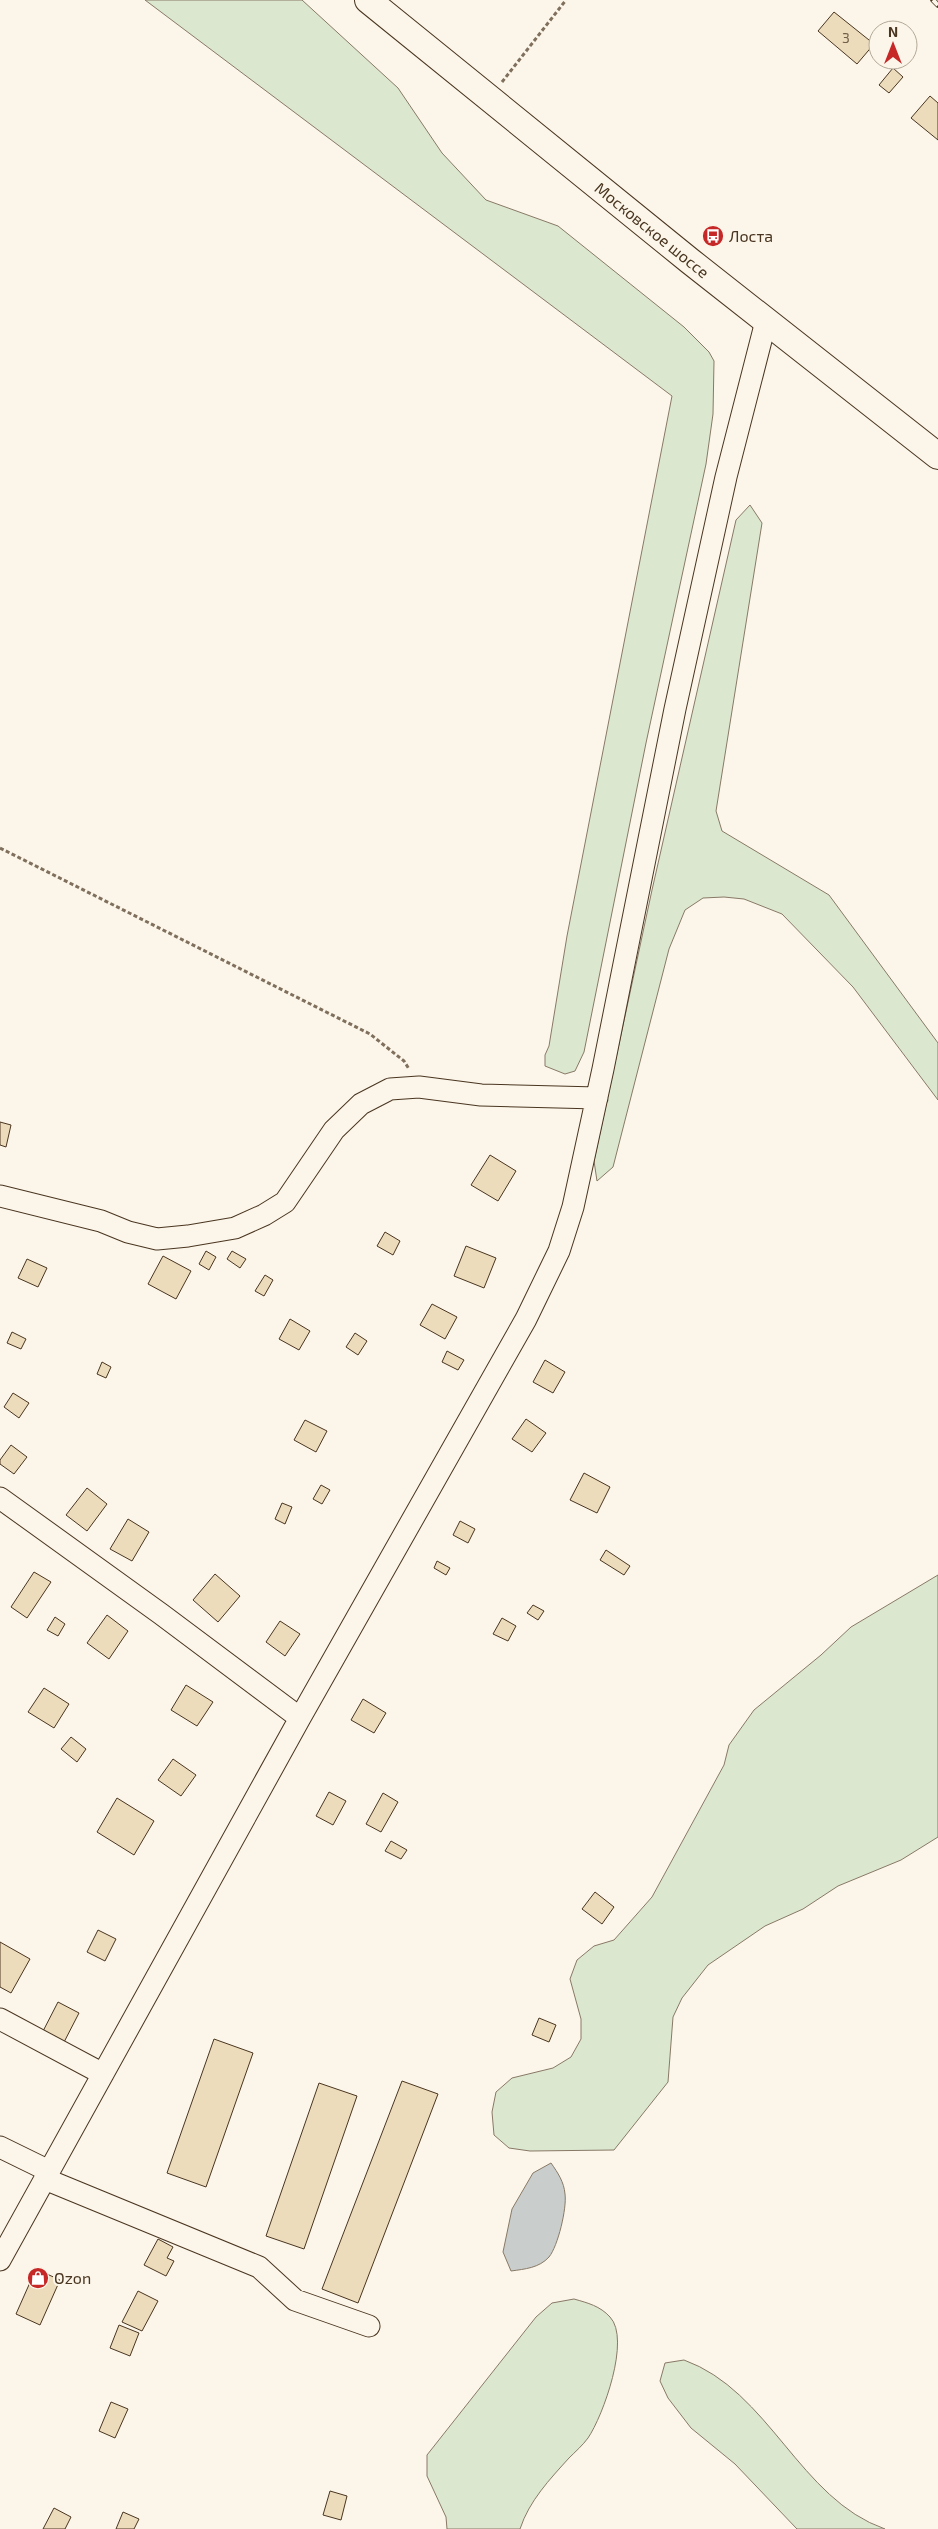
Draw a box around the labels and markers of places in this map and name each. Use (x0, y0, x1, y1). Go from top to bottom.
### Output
bus stop icon: Лоста (701, 224, 725, 248)
place label: Лоста (729, 226, 773, 245)
shop icon: Ozon (26, 2266, 50, 2290)
place label: Ozon (54, 2268, 91, 2287)

